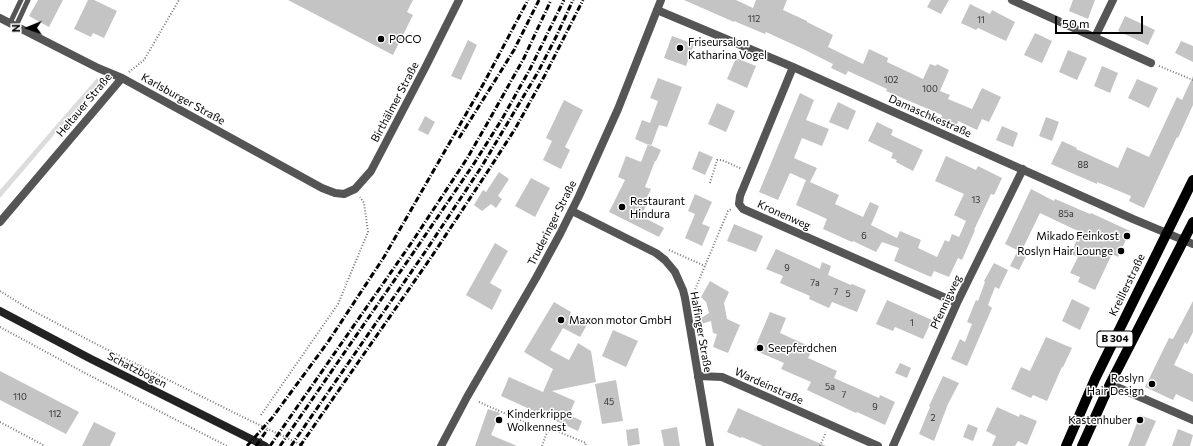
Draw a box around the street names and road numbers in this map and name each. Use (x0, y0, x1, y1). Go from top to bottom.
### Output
street label: Birthälmer Straße (368, 60, 422, 144)
street label: Karlsburger Straße (139, 70, 227, 128)
street label: Heltauer Straße (54, 71, 114, 139)
street label: Damaschkestraße (886, 92, 974, 140)
street label: Truderinger Straße (525, 178, 579, 268)
street label: Kronenweg (755, 197, 813, 233)
street label: Kreillerstraße (1106, 252, 1148, 318)
street label: Pfennigweg (928, 273, 964, 331)
street label: Halfinger Straße (687, 291, 715, 373)
road number: B 304 (1097, 331, 1133, 347)
street label: Schatzbogen (105, 349, 169, 391)
street label: Wardeinstraße (733, 365, 805, 407)

